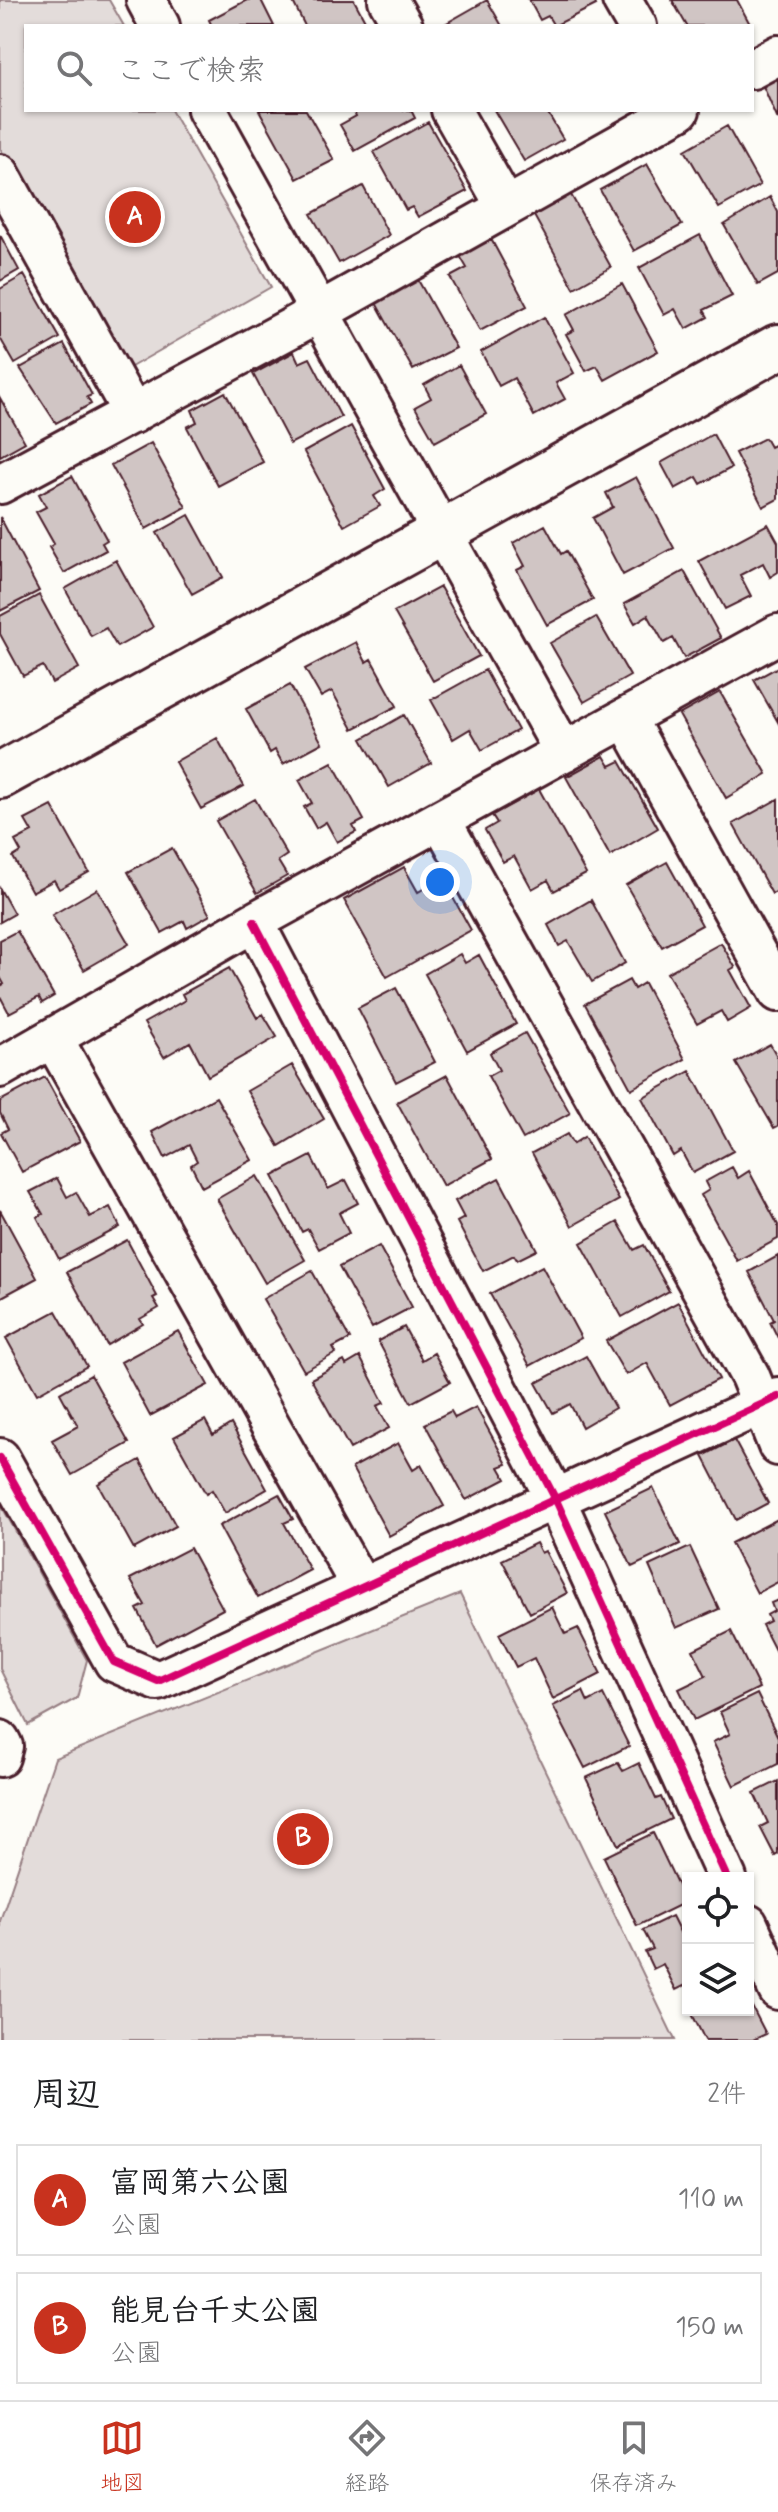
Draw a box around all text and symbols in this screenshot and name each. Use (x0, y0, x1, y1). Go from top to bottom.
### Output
search box (24, 24, 754, 112)
icon: search (52, 46, 96, 90)
text: ここで検索 (116, 52, 266, 91)
pin: A (109, 187, 161, 247)
your location (420, 862, 460, 902)
pin: B (277, 1809, 329, 1869)
map controls (682, 1872, 754, 2016)
button: locate (682, 1872, 754, 1944)
button: layers (682, 1944, 754, 2016)
text: 周辺 (32, 2073, 100, 2118)
text: 2件 (707, 2078, 746, 2112)
text: 富岡第六公園 (110, 2164, 290, 2203)
text: A (51, 2183, 69, 2217)
text: 110 m (678, 2183, 744, 2217)
text: 公園 (110, 2209, 162, 2243)
text: 能見台千丈公園 (110, 2292, 320, 2331)
text: B (52, 2311, 68, 2345)
text: 150 m (675, 2311, 744, 2345)
text: 公園 (110, 2337, 162, 2371)
tab: 地図 (100, 2416, 144, 2498)
tab: 経路 (345, 2416, 389, 2498)
tab: 保存済み (590, 2416, 678, 2498)

